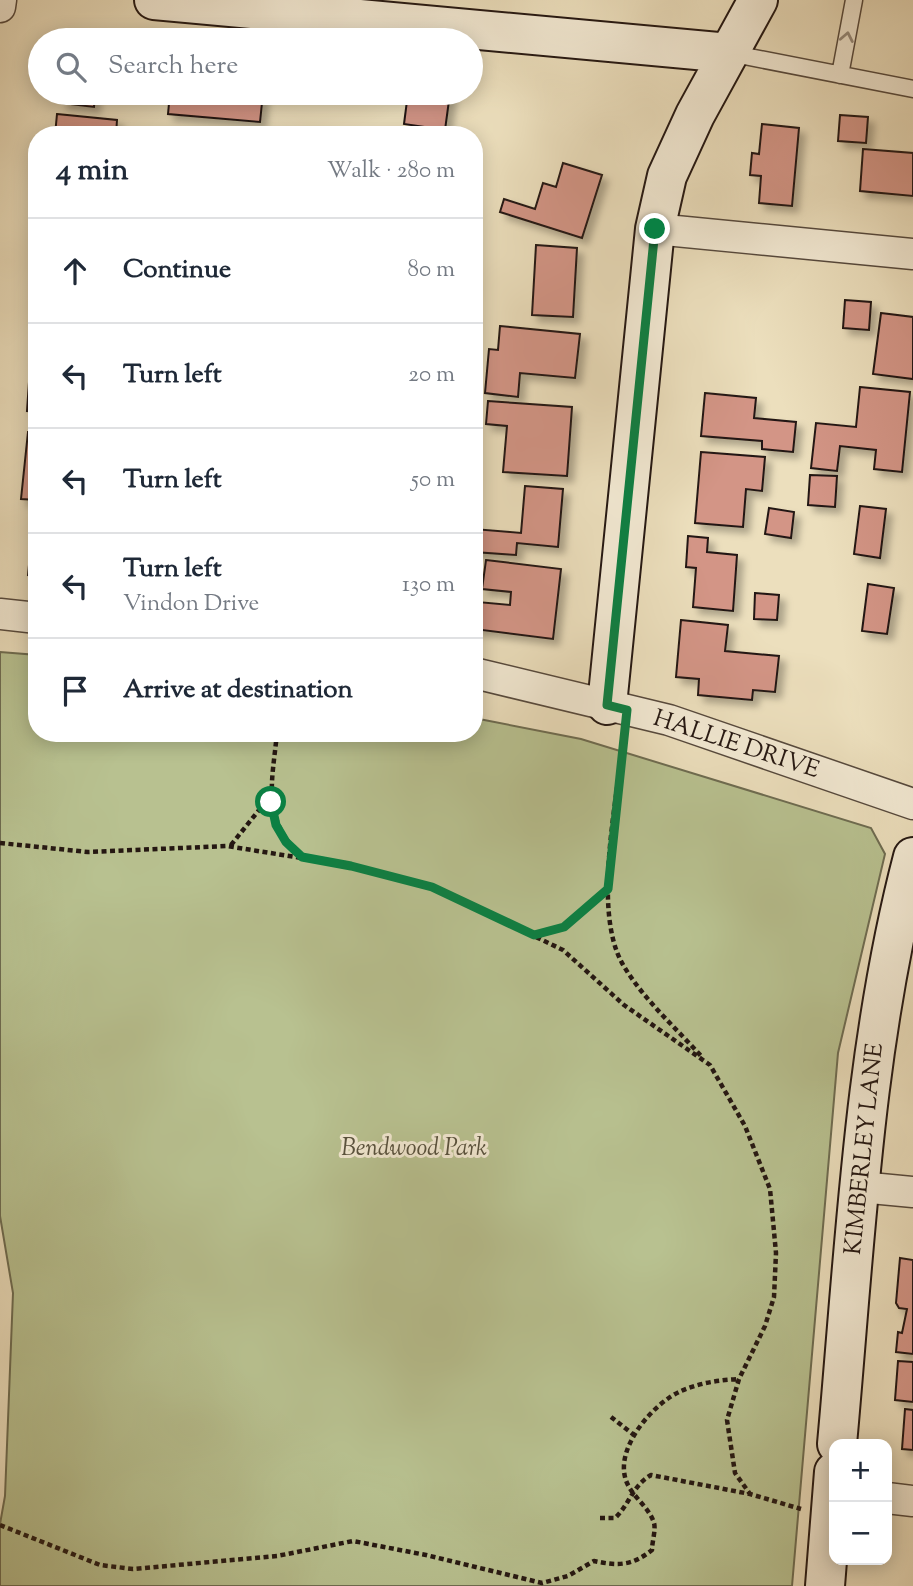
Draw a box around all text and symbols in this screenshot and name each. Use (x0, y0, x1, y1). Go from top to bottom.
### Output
search box (28, 28, 483, 105)
one-way arrow (839, 31, 854, 43)
icon: search (52, 48, 90, 86)
text: Search here (108, 48, 238, 85)
text: 4 min (56, 150, 129, 193)
text: Walk · 280 m (327, 155, 455, 188)
route end (639, 213, 670, 244)
icon: ahead (56, 252, 94, 290)
text: Continue (123, 252, 231, 289)
text: 80 m (407, 254, 455, 287)
icon: left (56, 357, 94, 395)
text: Turn left (123, 357, 222, 394)
text: 20 m (408, 359, 455, 392)
icon: left (56, 462, 94, 500)
text: Turn left (123, 462, 222, 499)
text: 50 m (411, 464, 455, 497)
text: Turn left (123, 551, 222, 588)
icon: left (56, 567, 94, 605)
text: 130 m (402, 569, 455, 602)
text: Vindon Drive (123, 588, 259, 621)
icon: arrive (56, 672, 94, 710)
text: Arrive at destination (123, 672, 353, 709)
street label: HALLIE DRIVE (649, 702, 824, 788)
route start (255, 786, 286, 817)
street label: KIMBERLEY LANE (837, 1041, 893, 1257)
park label: Bendwood Park (341, 1132, 487, 1166)
map controls (829, 1439, 892, 1565)
button: + (829, 1439, 892, 1502)
button: − (829, 1502, 892, 1565)

